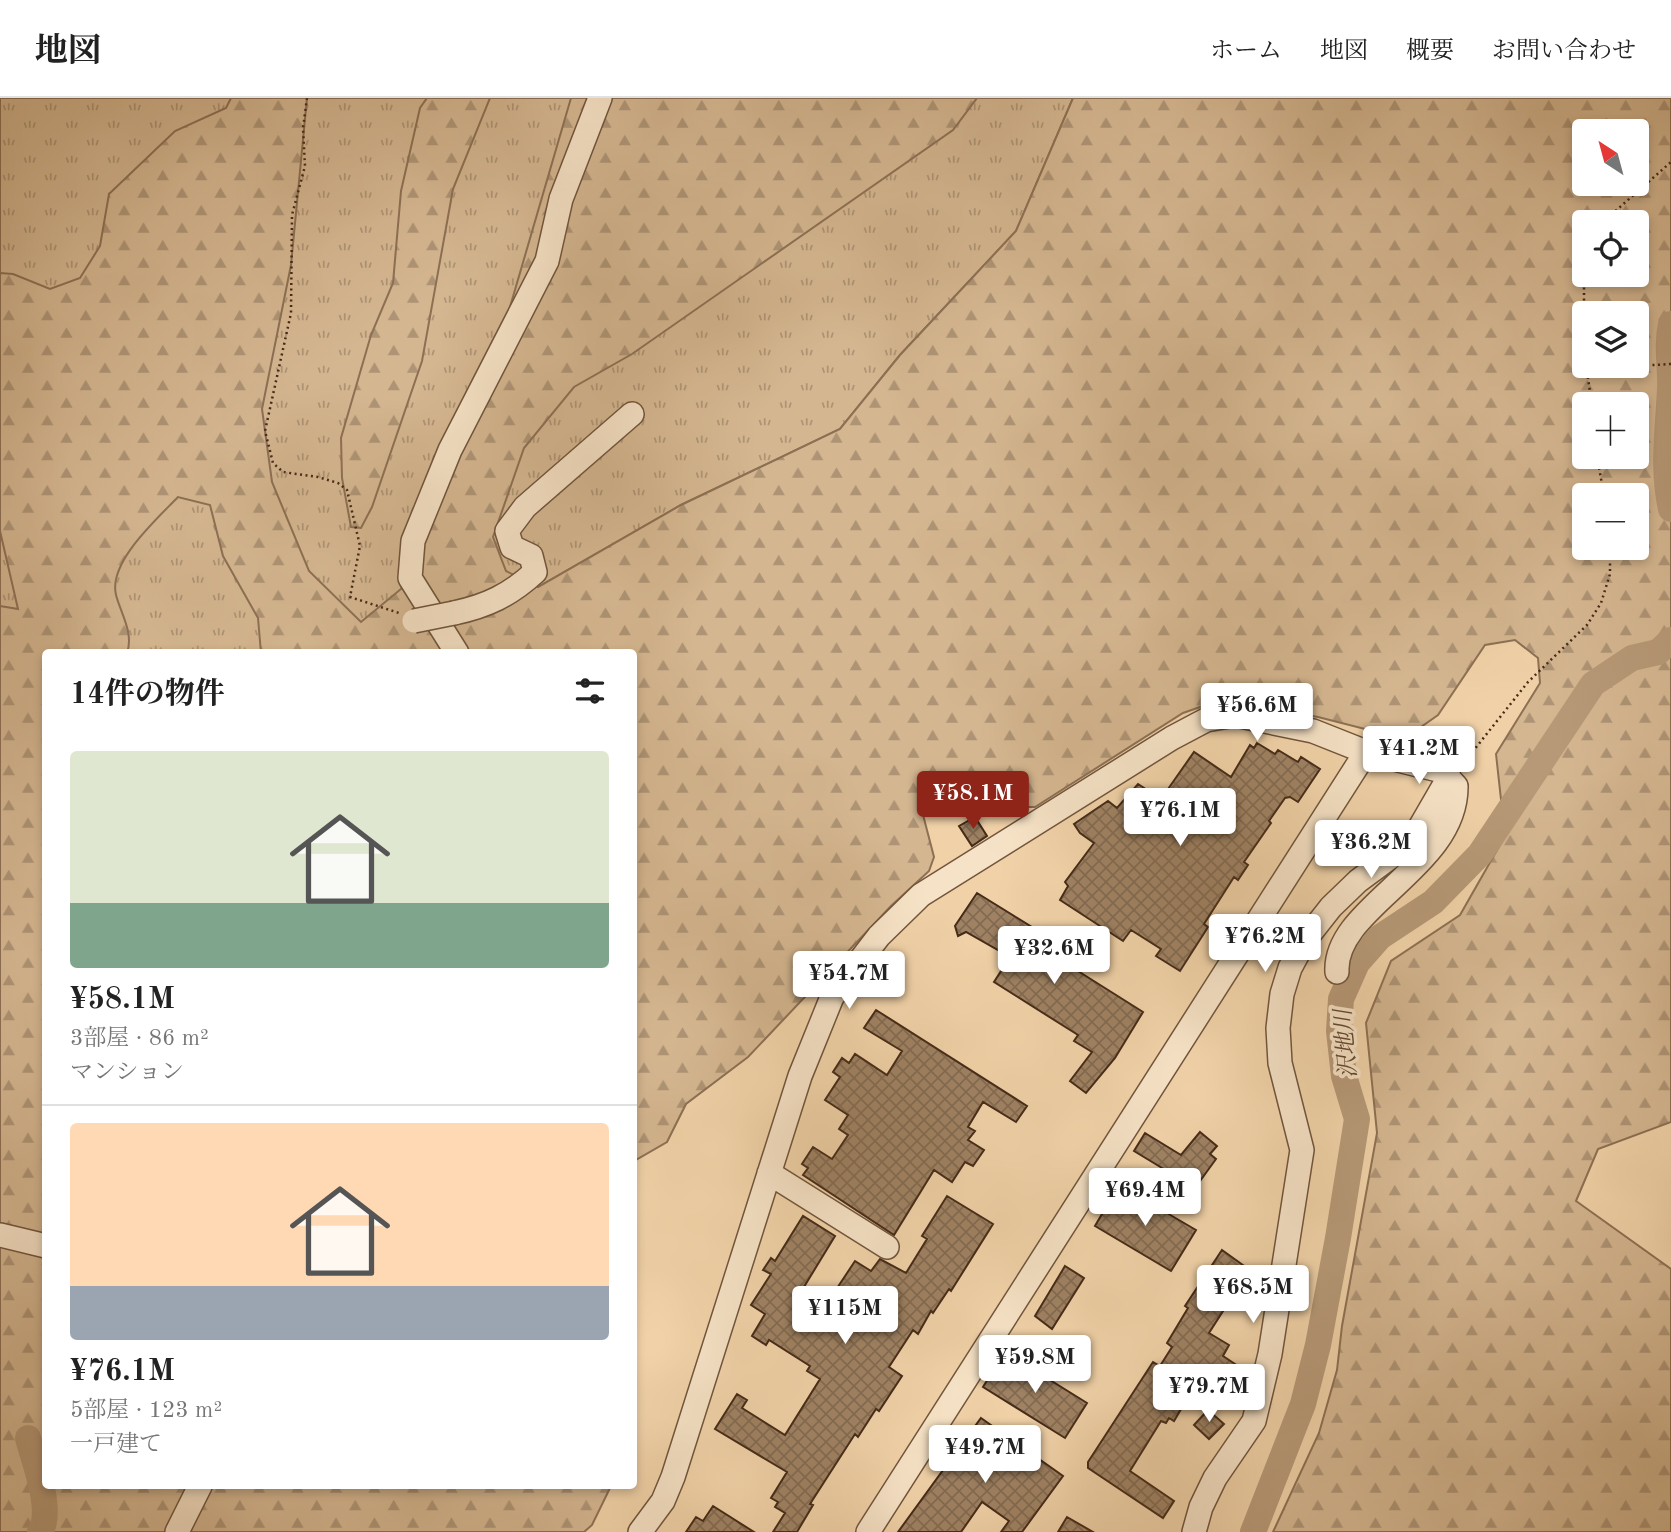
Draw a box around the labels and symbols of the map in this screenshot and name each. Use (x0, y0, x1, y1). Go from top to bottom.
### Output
north arrow (1572, 119, 1648, 196)
pin: ¥56.6M (1200, 684, 1314, 743)
pin: ¥41.2M (1362, 726, 1476, 786)
pin: ¥58.1M (916, 772, 1030, 831)
pin: ¥76.1M (1123, 788, 1237, 848)
pin: ¥36.2M (1314, 820, 1428, 880)
pin: ¥76.2M (1208, 914, 1322, 974)
pin: ¥32.6M (997, 926, 1111, 986)
pin: ¥54.7M (792, 951, 906, 1011)
water label: 沢地川 (1330, 1006, 1361, 1079)
pin: ¥69.4M (1088, 1168, 1202, 1228)
pin: ¥68.5M (1196, 1266, 1310, 1325)
pin: ¥115M (796, 1286, 894, 1346)
pin: ¥59.8M (978, 1336, 1092, 1395)
pin: ¥79.7M (1152, 1364, 1266, 1424)
pin: ¥49.7M (928, 1426, 1042, 1485)

